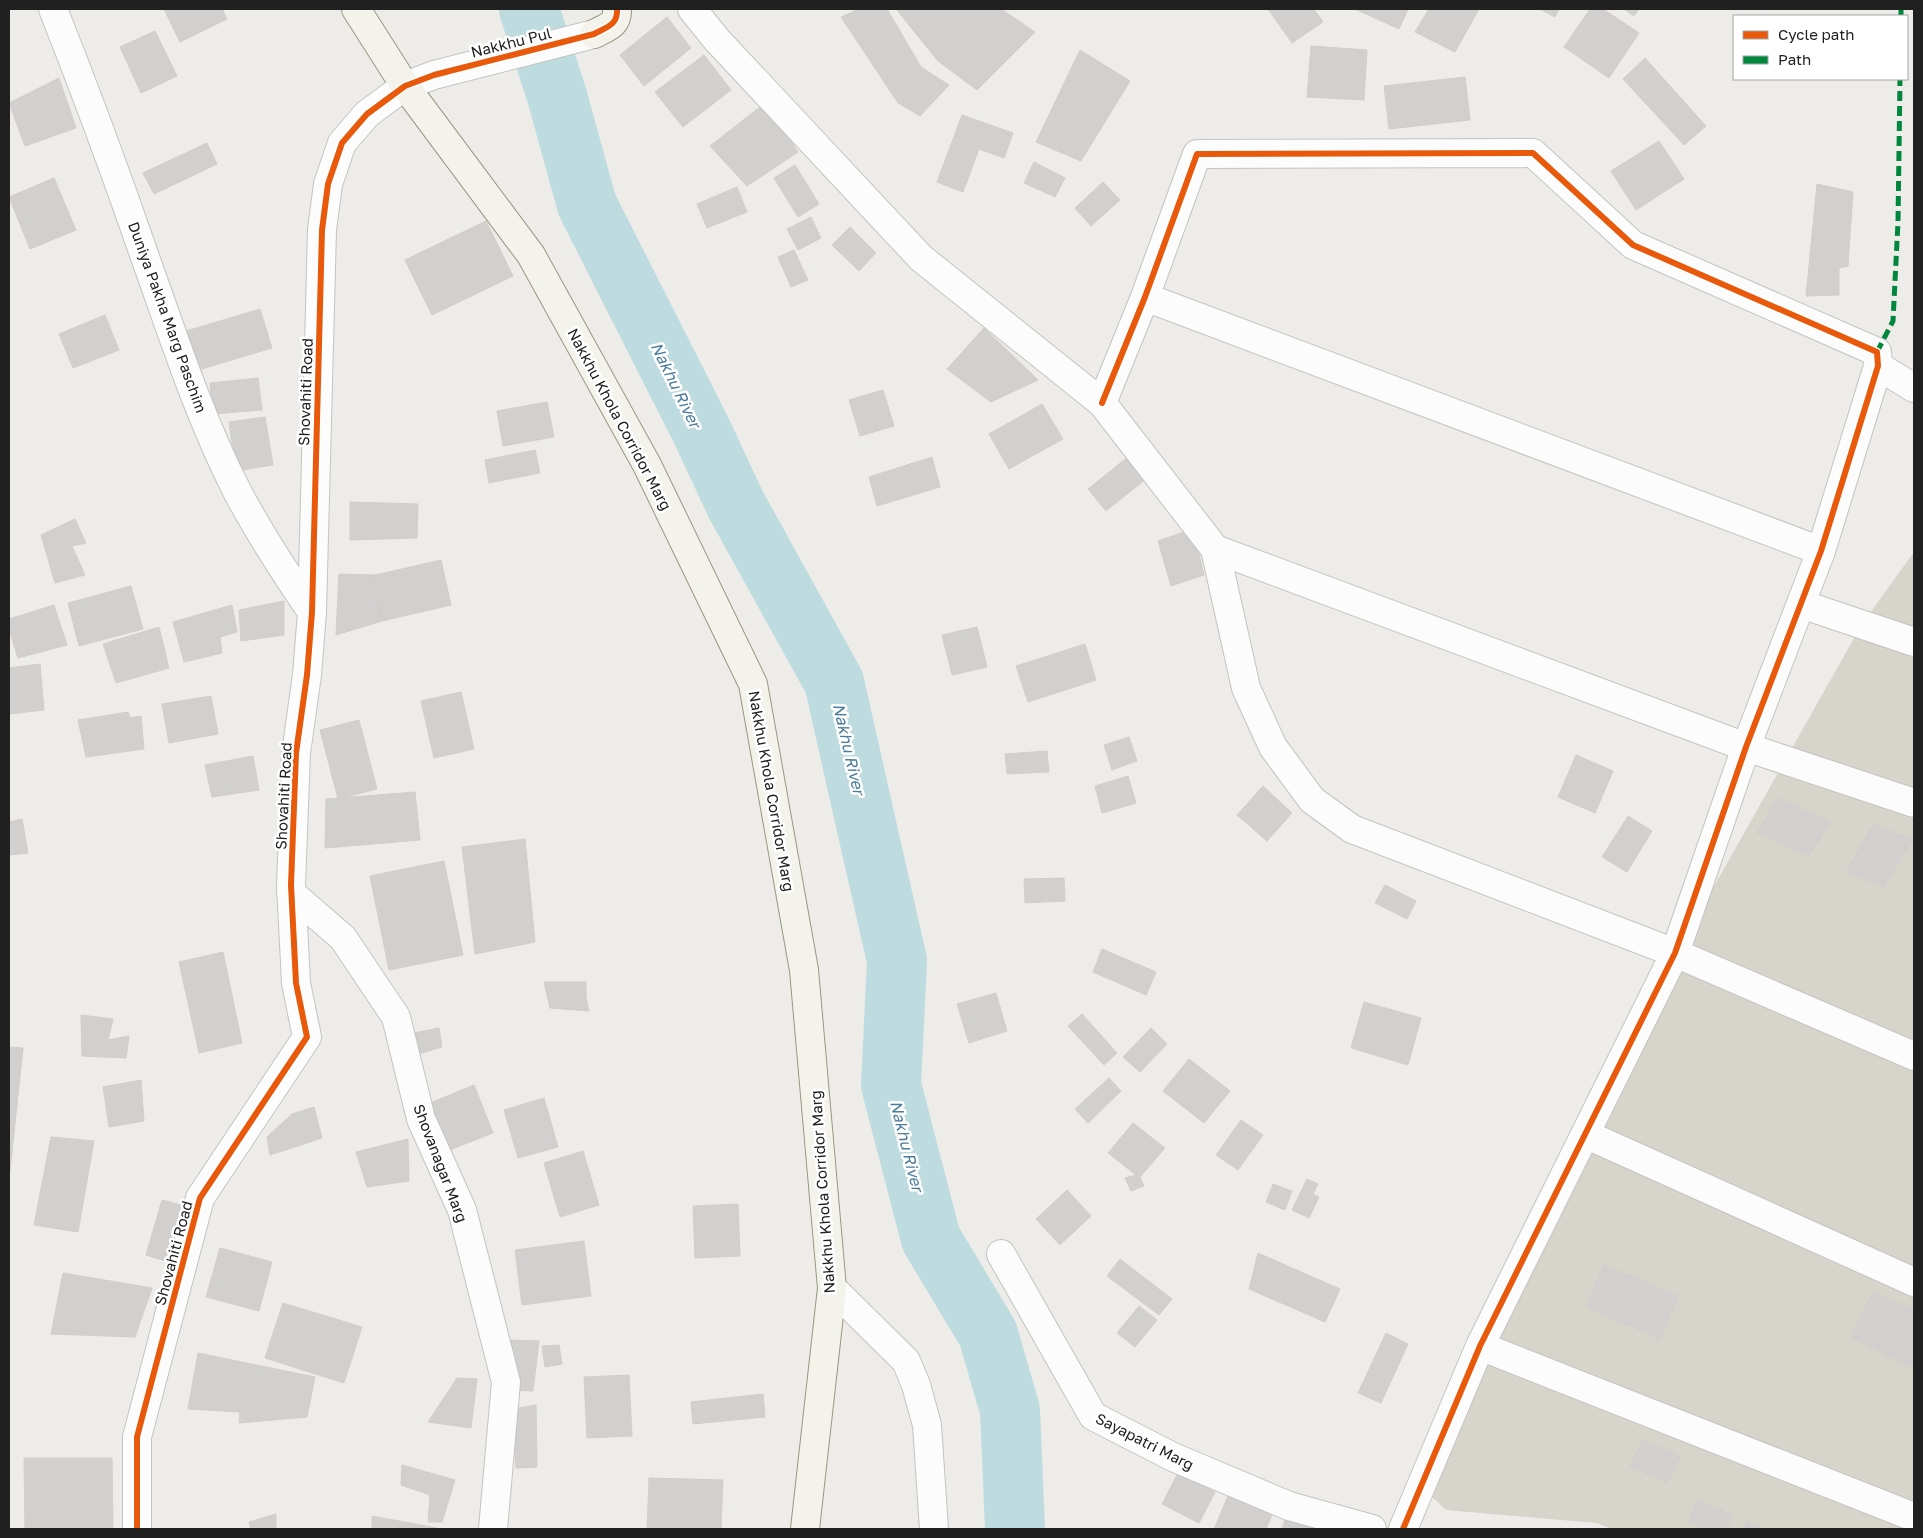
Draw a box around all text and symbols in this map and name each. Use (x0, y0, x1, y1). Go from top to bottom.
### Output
legend (1733, 15, 1908, 80)
street label: Nakkhu Pul (469, 23, 553, 61)
text: Cycle path (1778, 25, 1854, 43)
text: Path (1778, 50, 1811, 68)
street label: Duniya Pakha Marg Paschim (125, 219, 211, 415)
street label: Nakkhu Khola Corridor Marg (564, 325, 676, 513)
street label: Shovahiti Road (294, 338, 316, 446)
water label: Nakhu River (647, 339, 707, 434)
street label: Nakkhu Khola Corridor Marg (745, 689, 799, 893)
water label: Nakhu River (829, 701, 870, 799)
street label: Shovahiti Road (271, 742, 295, 850)
street label: Nakkhu Khola Corridor Marg (806, 1090, 838, 1294)
water label: Nakhu River (886, 1098, 929, 1196)
street label: Shovanagar Marg (410, 1101, 472, 1225)
street label: Shovahiti Road (150, 1199, 196, 1307)
street label: Sayapatri Marg (1093, 1409, 1197, 1473)

